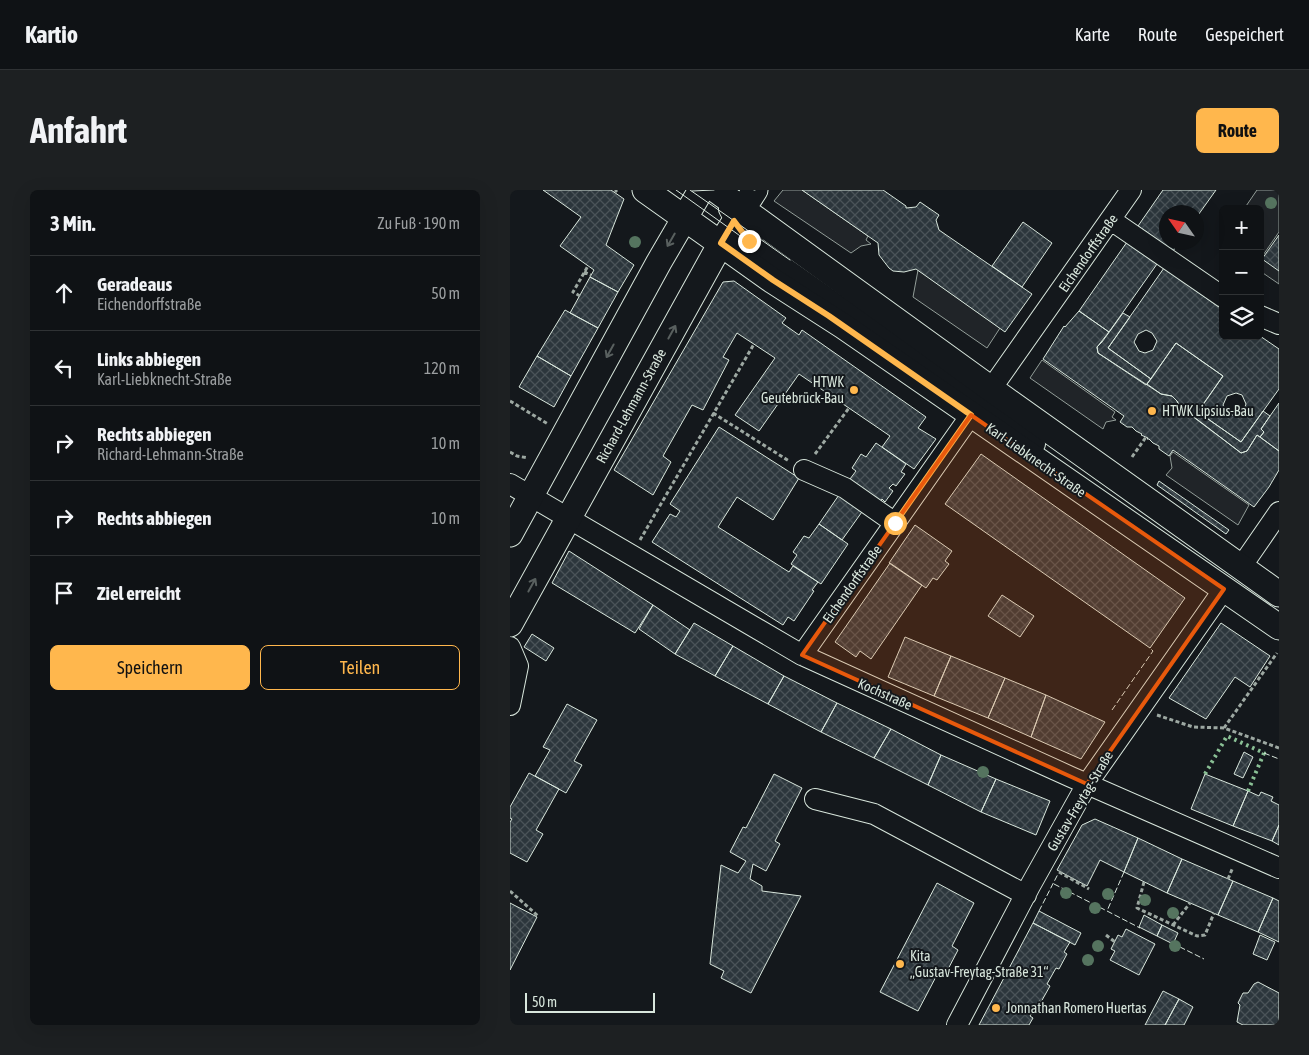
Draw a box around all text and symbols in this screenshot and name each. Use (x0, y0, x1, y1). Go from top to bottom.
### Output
text: Kartio (25, 21, 78, 48)
text: Karte (1075, 24, 1110, 45)
text: Route (1138, 24, 1177, 45)
text: Gespeichert (1205, 24, 1284, 45)
button: Route (1196, 108, 1279, 153)
text: Anfahrt (30, 110, 127, 150)
north arrow (1159, 205, 1204, 250)
map controls (1219, 205, 1264, 340)
button: + (1219, 205, 1264, 250)
text: 3 Min. (50, 211, 96, 235)
street label: Eichendorffstraße (1055, 211, 1121, 295)
text: Zu Fuß · 190 m (377, 214, 460, 232)
route end (738, 230, 761, 253)
one-way arrow (666, 232, 676, 246)
button: − (1219, 250, 1264, 295)
text: Geradeaus (97, 273, 172, 295)
icon: ahead (50, 279, 78, 307)
text: 50 m (431, 284, 460, 302)
text: Eichendorffstraße (97, 295, 201, 313)
button: layers (1219, 295, 1264, 340)
one-way arrow (667, 324, 677, 339)
one-way arrow (605, 343, 614, 358)
street label: Richard-Lehmann-Straße (593, 346, 669, 466)
text: Links abbiegen (97, 348, 201, 370)
icon: left (50, 354, 78, 382)
text: 120 m (424, 359, 460, 377)
text: Karl-Liebknecht-Straße (97, 370, 232, 388)
place label: HTWK Geutebrück-Bau (761, 374, 844, 406)
marker: HTWK Geutebrück-Bau (848, 384, 860, 396)
place label: HTWK Lipsius-Bau (1162, 403, 1254, 419)
marker: HTWK Lipsius-Bau (1146, 405, 1158, 417)
street label: Karl-Liebknecht-Straße (983, 420, 1089, 500)
text: Rechts abbiegen (97, 423, 212, 445)
icon: right (50, 429, 78, 457)
text: 10 m (431, 434, 460, 452)
text: Richard-Lehmann-Straße (97, 445, 244, 463)
icon: right (50, 504, 78, 532)
text: Rechts abbiegen (97, 507, 212, 529)
text: 10 m (431, 509, 460, 527)
route start (884, 512, 907, 535)
street label: Eichendorffstraße (819, 542, 885, 626)
one-way arrow (527, 577, 537, 592)
icon: arrive (50, 579, 78, 607)
text: Ziel erreicht (97, 582, 181, 604)
button: Speichern (50, 645, 250, 690)
button: Teilen (260, 645, 460, 690)
street label: Kochstraße (856, 675, 914, 713)
street label: Gustav-Freytag-Straße (1044, 748, 1116, 854)
place label: Kita „Gustav-Freytag-Straße 31“ (910, 948, 1049, 980)
marker: Kita „Gustav-Freytag-Straße 31“ (894, 958, 906, 970)
scale bar (525, 990, 655, 1013)
text: 50 m (532, 994, 557, 1010)
place label: Jonnathan Romero Huertas (1006, 1000, 1147, 1016)
marker: Jonnathan Romero Huertas (990, 1002, 1002, 1014)

